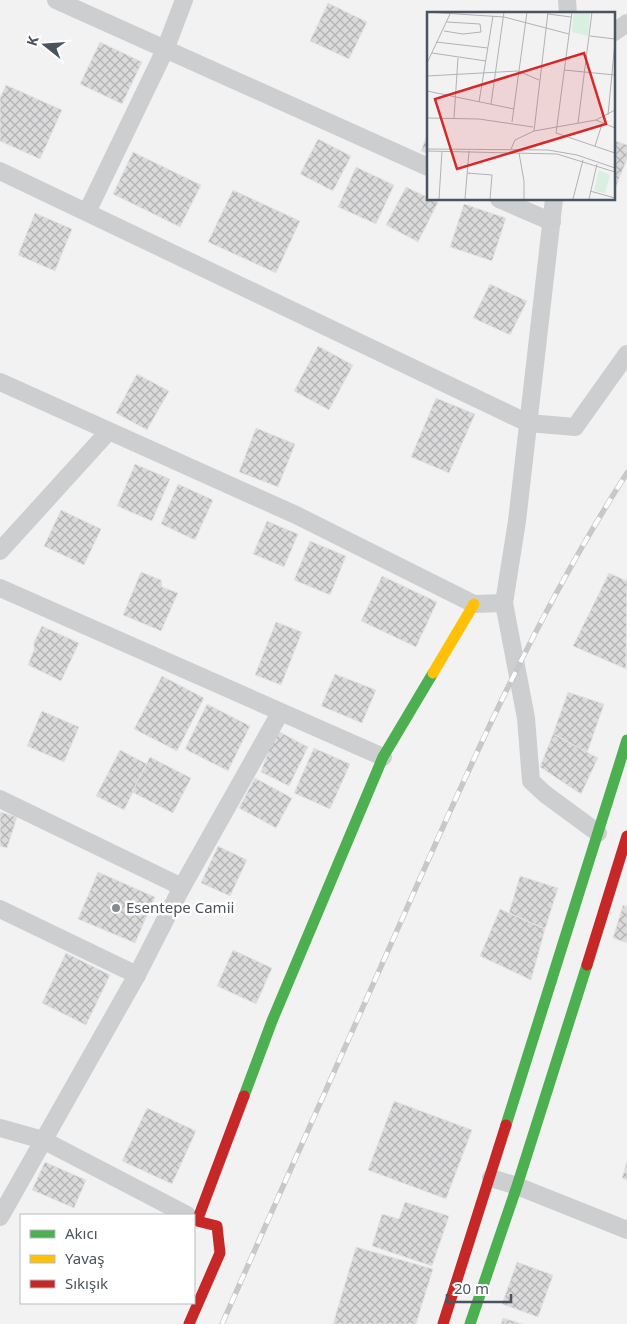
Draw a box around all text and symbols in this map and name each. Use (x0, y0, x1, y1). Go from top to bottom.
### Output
inset map (427, 12, 614, 200)
north arrow (20, 20, 70, 70)
text: K (22, 33, 43, 48)
place label: Esentepe Camii (126, 897, 234, 917)
marker: Esentepe Camii (110, 902, 122, 914)
legend (20, 1214, 195, 1304)
text: Akıcı (65, 1223, 98, 1243)
text: Yavaş (65, 1248, 104, 1268)
scale bar (447, 1272, 511, 1304)
text: Sıkışık (65, 1273, 108, 1293)
text: 20 m (454, 1278, 489, 1298)

